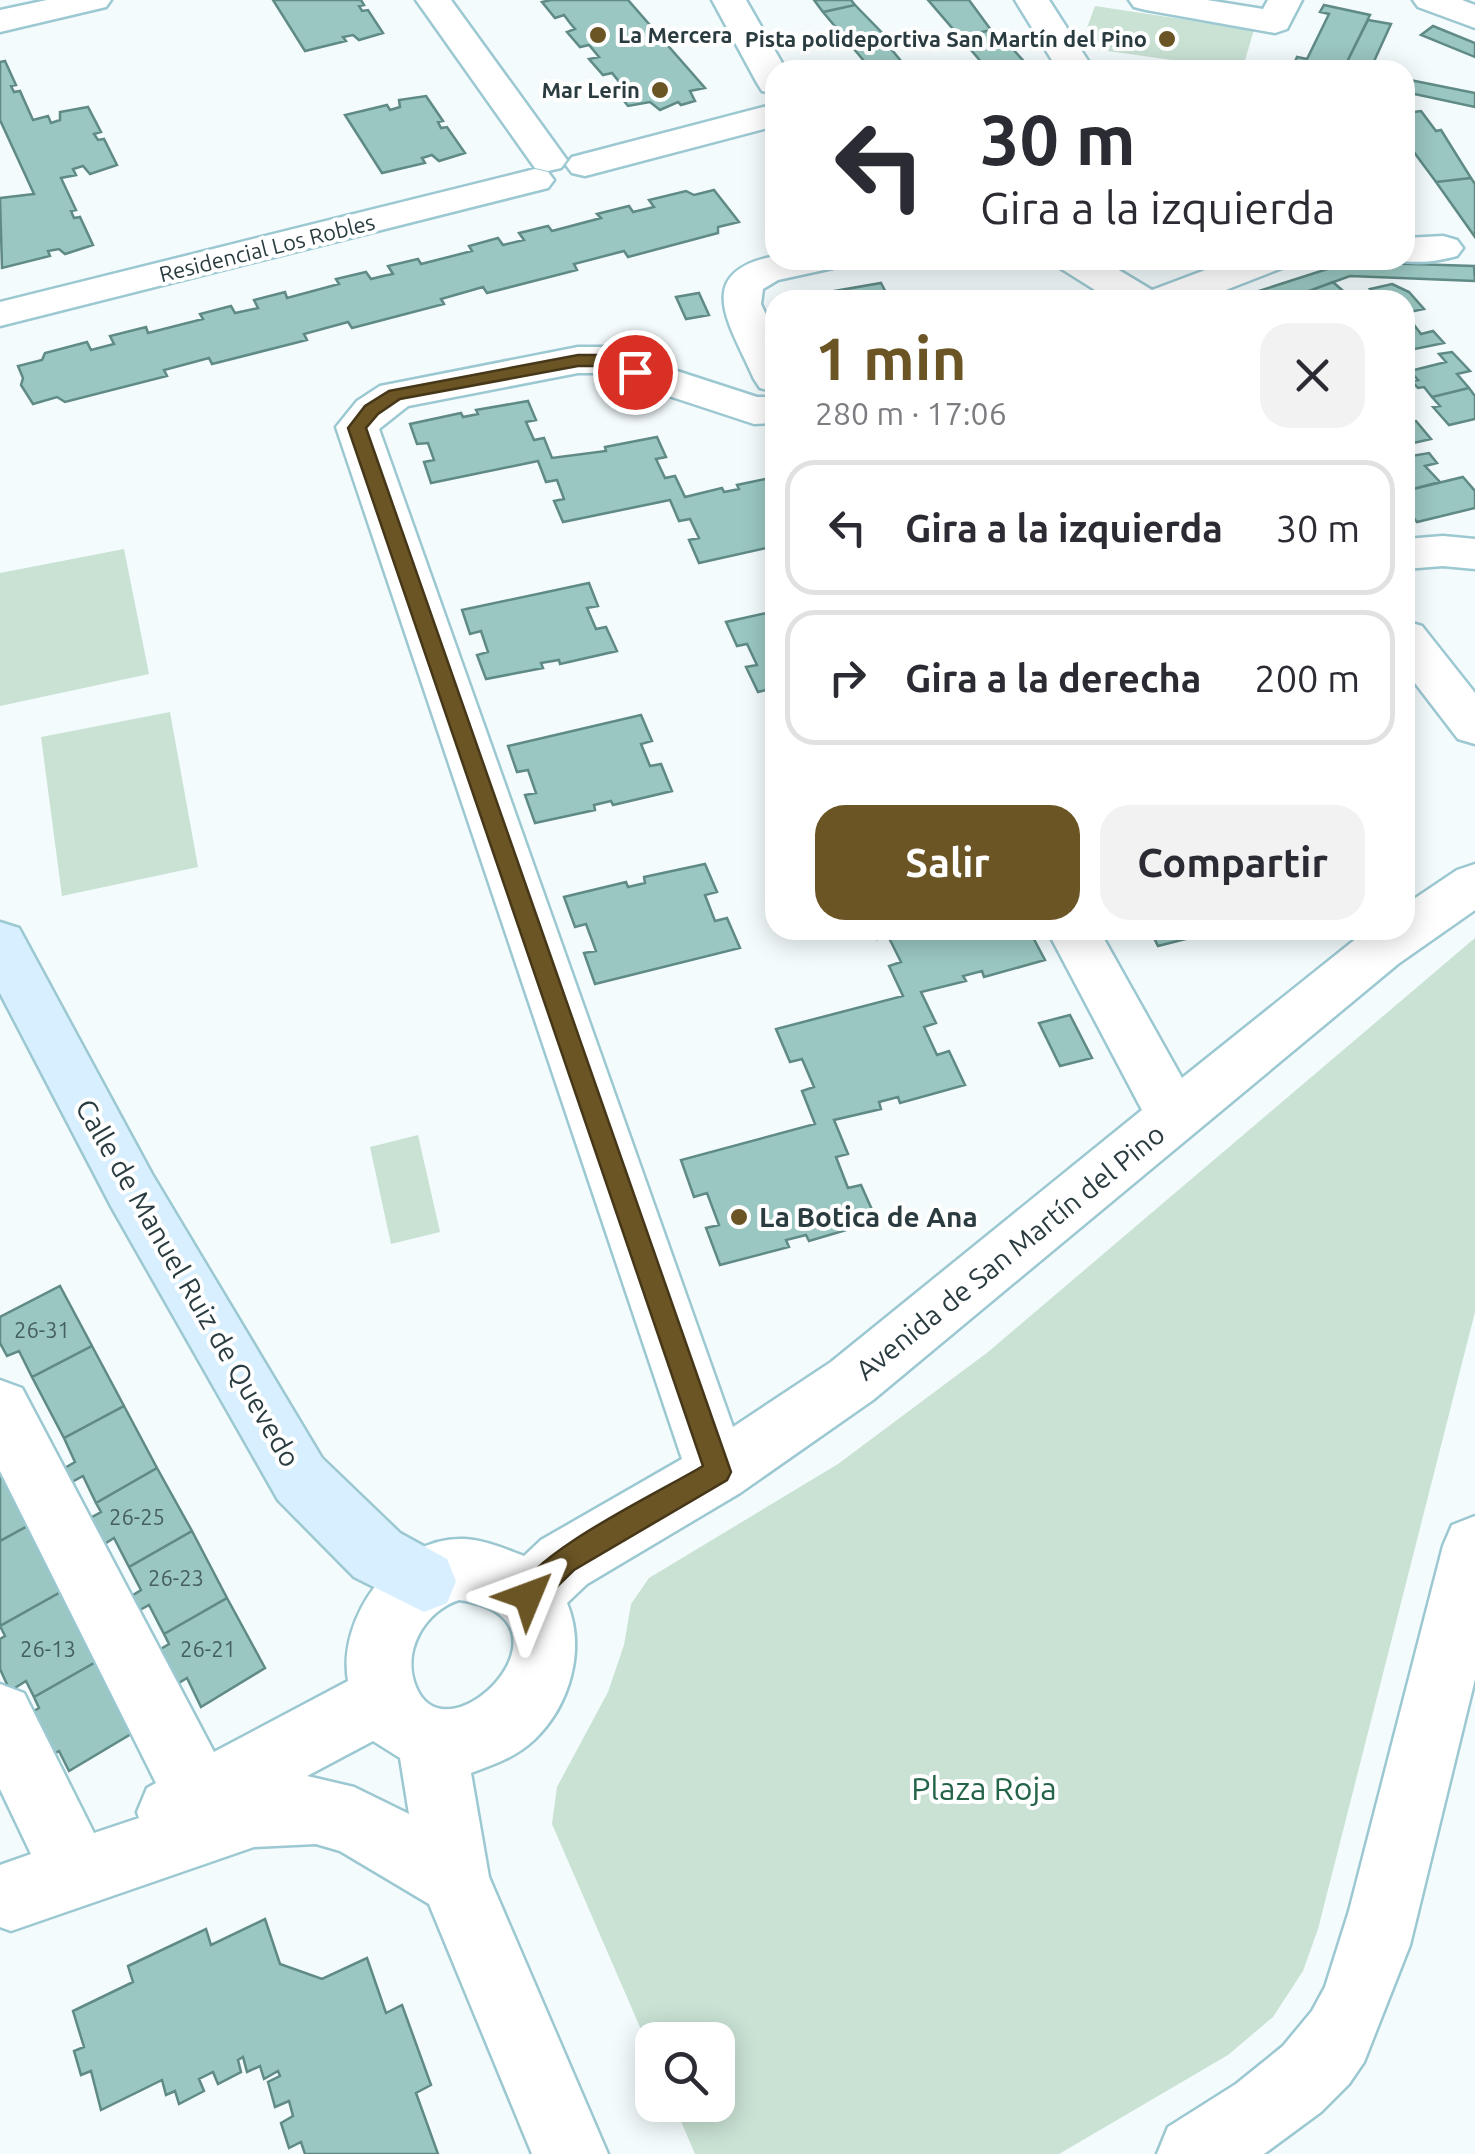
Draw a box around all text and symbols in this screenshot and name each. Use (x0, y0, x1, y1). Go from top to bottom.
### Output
place label: La Mercera (618, 22, 732, 47)
marker: La Mercera (587, 24, 609, 46)
place label: Pista polideportiva San Martín del Pino (745, 26, 1147, 51)
marker: Pista polideportiva San Martín del Pino (1156, 28, 1178, 50)
place label: Mar Lerin (541, 77, 640, 102)
marker: Mar Lerin (649, 79, 671, 101)
icon: left (815, 100, 945, 230)
text: 30 m (980, 100, 1136, 178)
text: Gira a la izquierda (980, 182, 1336, 233)
street label: Residencial Los Robles (156, 209, 377, 286)
button: close (1260, 323, 1365, 428)
text: 1 min (815, 324, 967, 391)
pin (593, 330, 678, 415)
icon: arrive (608, 345, 663, 400)
text: 280 m · 17:06 (815, 395, 1007, 431)
icon: left (820, 500, 875, 555)
text: Gira a la izquierda (905, 507, 1223, 549)
text: 30 m (1276, 507, 1360, 549)
icon: right (820, 650, 875, 705)
text: Gira a la derecha (905, 657, 1201, 699)
text: 200 m (1254, 657, 1360, 699)
button: Salir (815, 805, 1080, 920)
button: Compartir (1100, 805, 1365, 920)
street label: Calle de Manuel Ruiz de Quevedo (70, 1094, 307, 1472)
street label: Avenida de San Martín del Pino (849, 1118, 1170, 1386)
place label: La Botica de Ana (759, 1201, 978, 1232)
marker: La Botica de Ana (728, 1206, 750, 1228)
house number: 26-31 (14, 1317, 70, 1342)
house number: 26-25 (109, 1504, 165, 1529)
position arrow (476, 1544, 580, 1648)
house number: 26-23 (148, 1565, 204, 1590)
house number: 26-13 (20, 1636, 76, 1661)
house number: 26-21 (180, 1636, 236, 1661)
park label: Plaza Roja (911, 1770, 1057, 1806)
map controls (635, 2022, 735, 2122)
button: search (635, 2022, 735, 2122)

